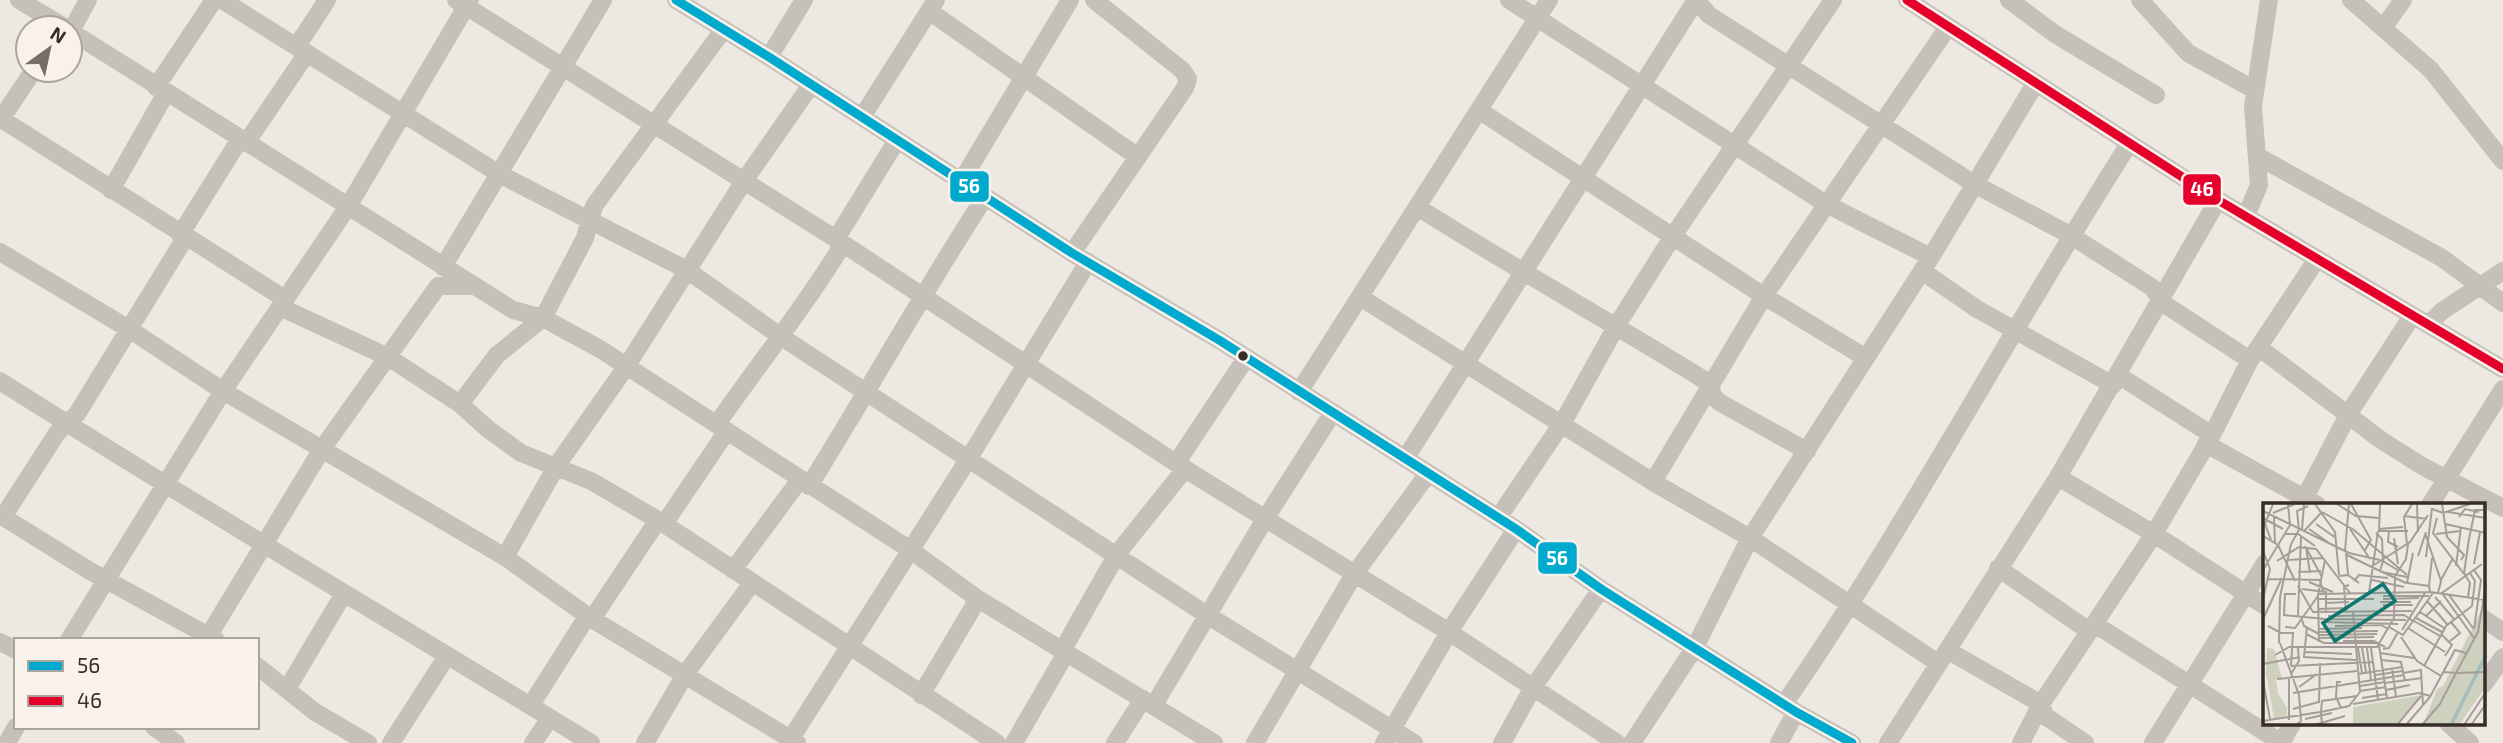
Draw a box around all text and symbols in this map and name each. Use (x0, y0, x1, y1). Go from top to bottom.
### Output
north arrow (14, 14, 84, 84)
text: N (47, 21, 71, 48)
line badge: 56 (949, 170, 990, 203)
line badge: 46 (2182, 173, 2222, 206)
text: 56 (958, 174, 980, 197)
text: 46 (2190, 177, 2214, 200)
unlabelled marker (1236, 349, 1250, 363)
inset map (2263, 503, 2486, 726)
line badge: 56 (1537, 541, 1578, 575)
text: 56 (1546, 546, 1568, 569)
legend (14, 638, 259, 729)
text: 56 (77, 652, 100, 677)
text: 46 (77, 687, 102, 712)

